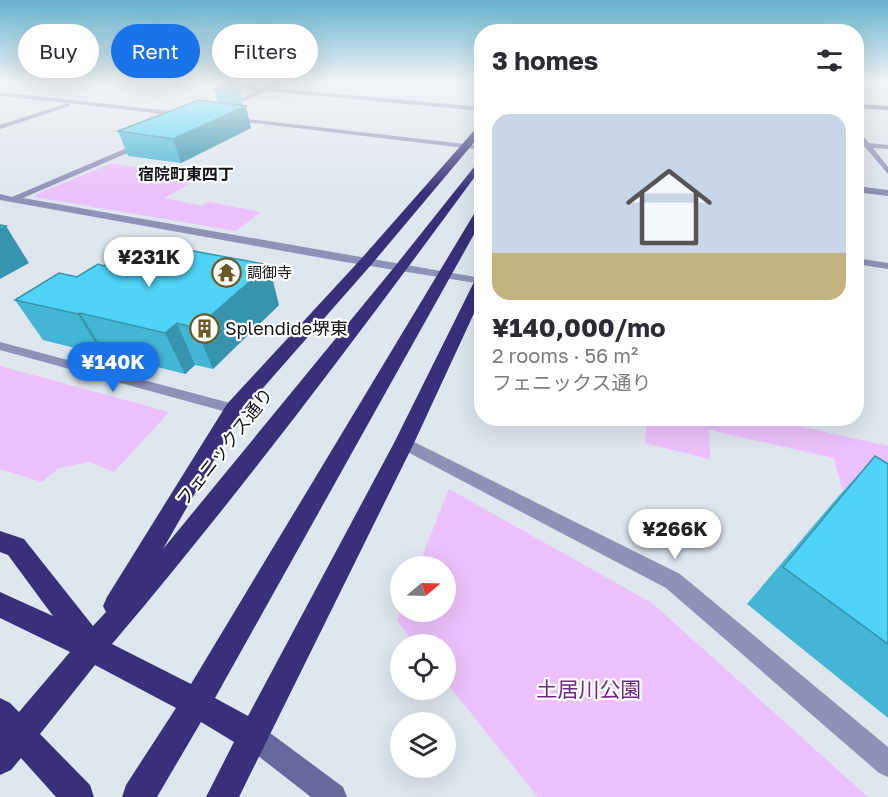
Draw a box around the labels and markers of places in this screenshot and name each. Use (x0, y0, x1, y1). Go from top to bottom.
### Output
pin: ¥231K (107, 237, 191, 288)
temple icon: 調御寺 (210, 257, 242, 289)
place label: 調御寺 (247, 263, 292, 281)
building icon: Splendide堺東 (188, 313, 220, 345)
place label: Splendide堺東 (225, 317, 348, 339)
pin: ¥140K (71, 342, 155, 393)
pin: ¥266K (633, 509, 717, 560)

